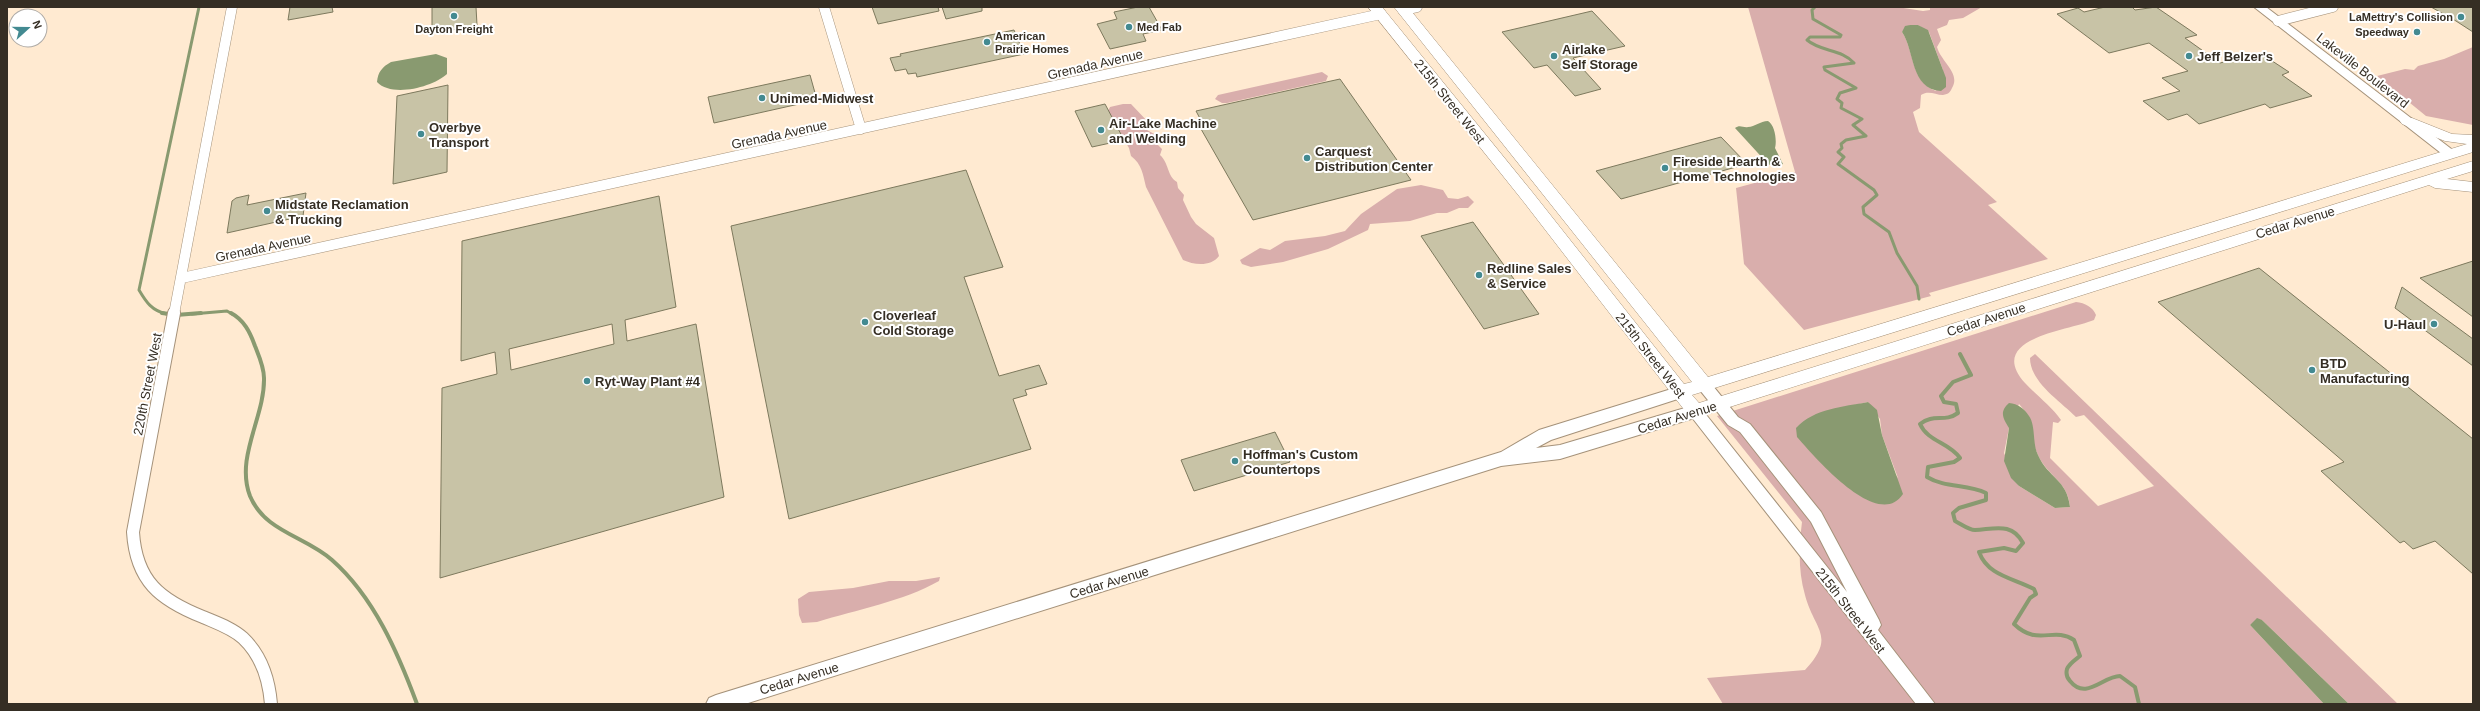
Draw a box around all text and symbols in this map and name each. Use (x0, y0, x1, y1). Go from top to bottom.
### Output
north arrow (8, 8, 48, 48)
marker: Dayton Freight (449, 11, 459, 21)
place label: LaMettry's Collision (2349, 11, 2453, 23)
marker: LaMettry's Collision (2456, 12, 2466, 22)
text: N (30, 19, 44, 30)
place label: Med Fab (1137, 21, 1182, 33)
marker: Med Fab (1124, 22, 1134, 32)
place label: Dayton Freight (415, 23, 493, 35)
place label: Speedway (2355, 26, 2410, 38)
marker: Speedway (2412, 27, 2422, 37)
place label: American Prairie Homes (995, 30, 1069, 55)
street label: Lakeville Boulevard (2314, 30, 2412, 111)
marker: American Prairie Homes (982, 37, 992, 47)
place label: Airlake Self Storage (1562, 42, 1638, 72)
street label: Grenada Avenue (1046, 46, 1144, 83)
place label: Jeff Belzer's (2197, 49, 2273, 64)
marker: Airlake Self Storage (1549, 51, 1559, 61)
marker: Jeff Belzer's (2184, 51, 2194, 61)
street label: 215th Street West (1411, 56, 1488, 147)
place label: Unimed-Midwest (770, 91, 874, 106)
marker: Unimed-Midwest (757, 93, 767, 103)
place label: Air-Lake Machine and Welding (1109, 116, 1217, 146)
street label: Grenada Avenue (730, 117, 828, 152)
place label: Overbye Transport (429, 120, 490, 150)
marker: Air-Lake Machine and Welding (1096, 125, 1106, 135)
marker: Overbye Transport (416, 129, 426, 139)
place label: Carquest Distribution Center (1315, 144, 1433, 174)
marker: Carquest Distribution Center (1302, 153, 1312, 163)
place label: Fireside Hearth & Home Technologies (1673, 154, 1796, 184)
marker: Fireside Hearth & Home Technologies (1660, 163, 1670, 173)
place label: Midstate Reclamation & Trucking (275, 197, 409, 227)
street label: Cedar Avenue (2254, 203, 2337, 242)
marker: Midstate Reclamation & Trucking (262, 206, 272, 216)
street label: Grenada Avenue (214, 230, 312, 265)
place label: Redline Sales & Service (1487, 261, 1572, 291)
marker: Redline Sales & Service (1474, 270, 1484, 280)
street label: Cedar Avenue (1945, 300, 2028, 339)
place label: Cloverleaf Cold Storage (873, 308, 954, 338)
street label: 215th Street West (1613, 310, 1689, 401)
marker: Cloverleaf Cold Storage (860, 317, 870, 327)
place label: U-Haul (2384, 317, 2426, 332)
marker: U-Haul (2429, 319, 2439, 329)
street label: 220th Street West (130, 331, 165, 436)
place label: BTD Manufacturing (2320, 356, 2410, 386)
marker: BTD Manufacturing (2307, 365, 2317, 375)
place label: Ryt-Way Plant #4 (595, 374, 701, 389)
marker: Ryt-Way Plant #4 (582, 376, 592, 386)
street label: Cedar Avenue (1636, 398, 1719, 437)
place label: Hoffman's Custom Countertops (1243, 447, 1358, 477)
marker: Hoffman's Custom Countertops (1230, 456, 1240, 466)
street label: Cedar Avenue (1068, 563, 1151, 602)
street label: 215th Street West (1813, 565, 1889, 656)
street label: Cedar Avenue (758, 659, 841, 698)

